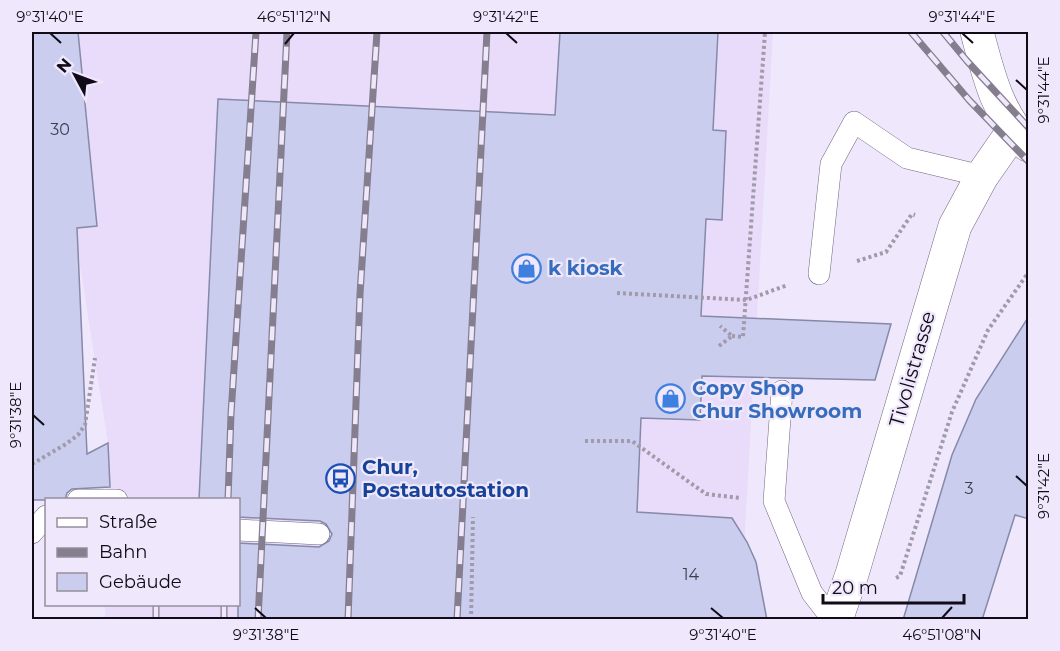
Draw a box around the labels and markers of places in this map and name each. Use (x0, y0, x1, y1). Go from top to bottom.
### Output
shop icon: k kiosk (511, 252, 543, 284)
place label: k kiosk (548, 256, 624, 280)
place label: Copy Shop Chur Showroom (692, 376, 862, 423)
shop icon: Copy Shop Chur Showroom (655, 383, 687, 415)
place label: Chur, Postautostation (362, 455, 529, 502)
bus stop icon: Chur, Postautostation (325, 463, 357, 495)

